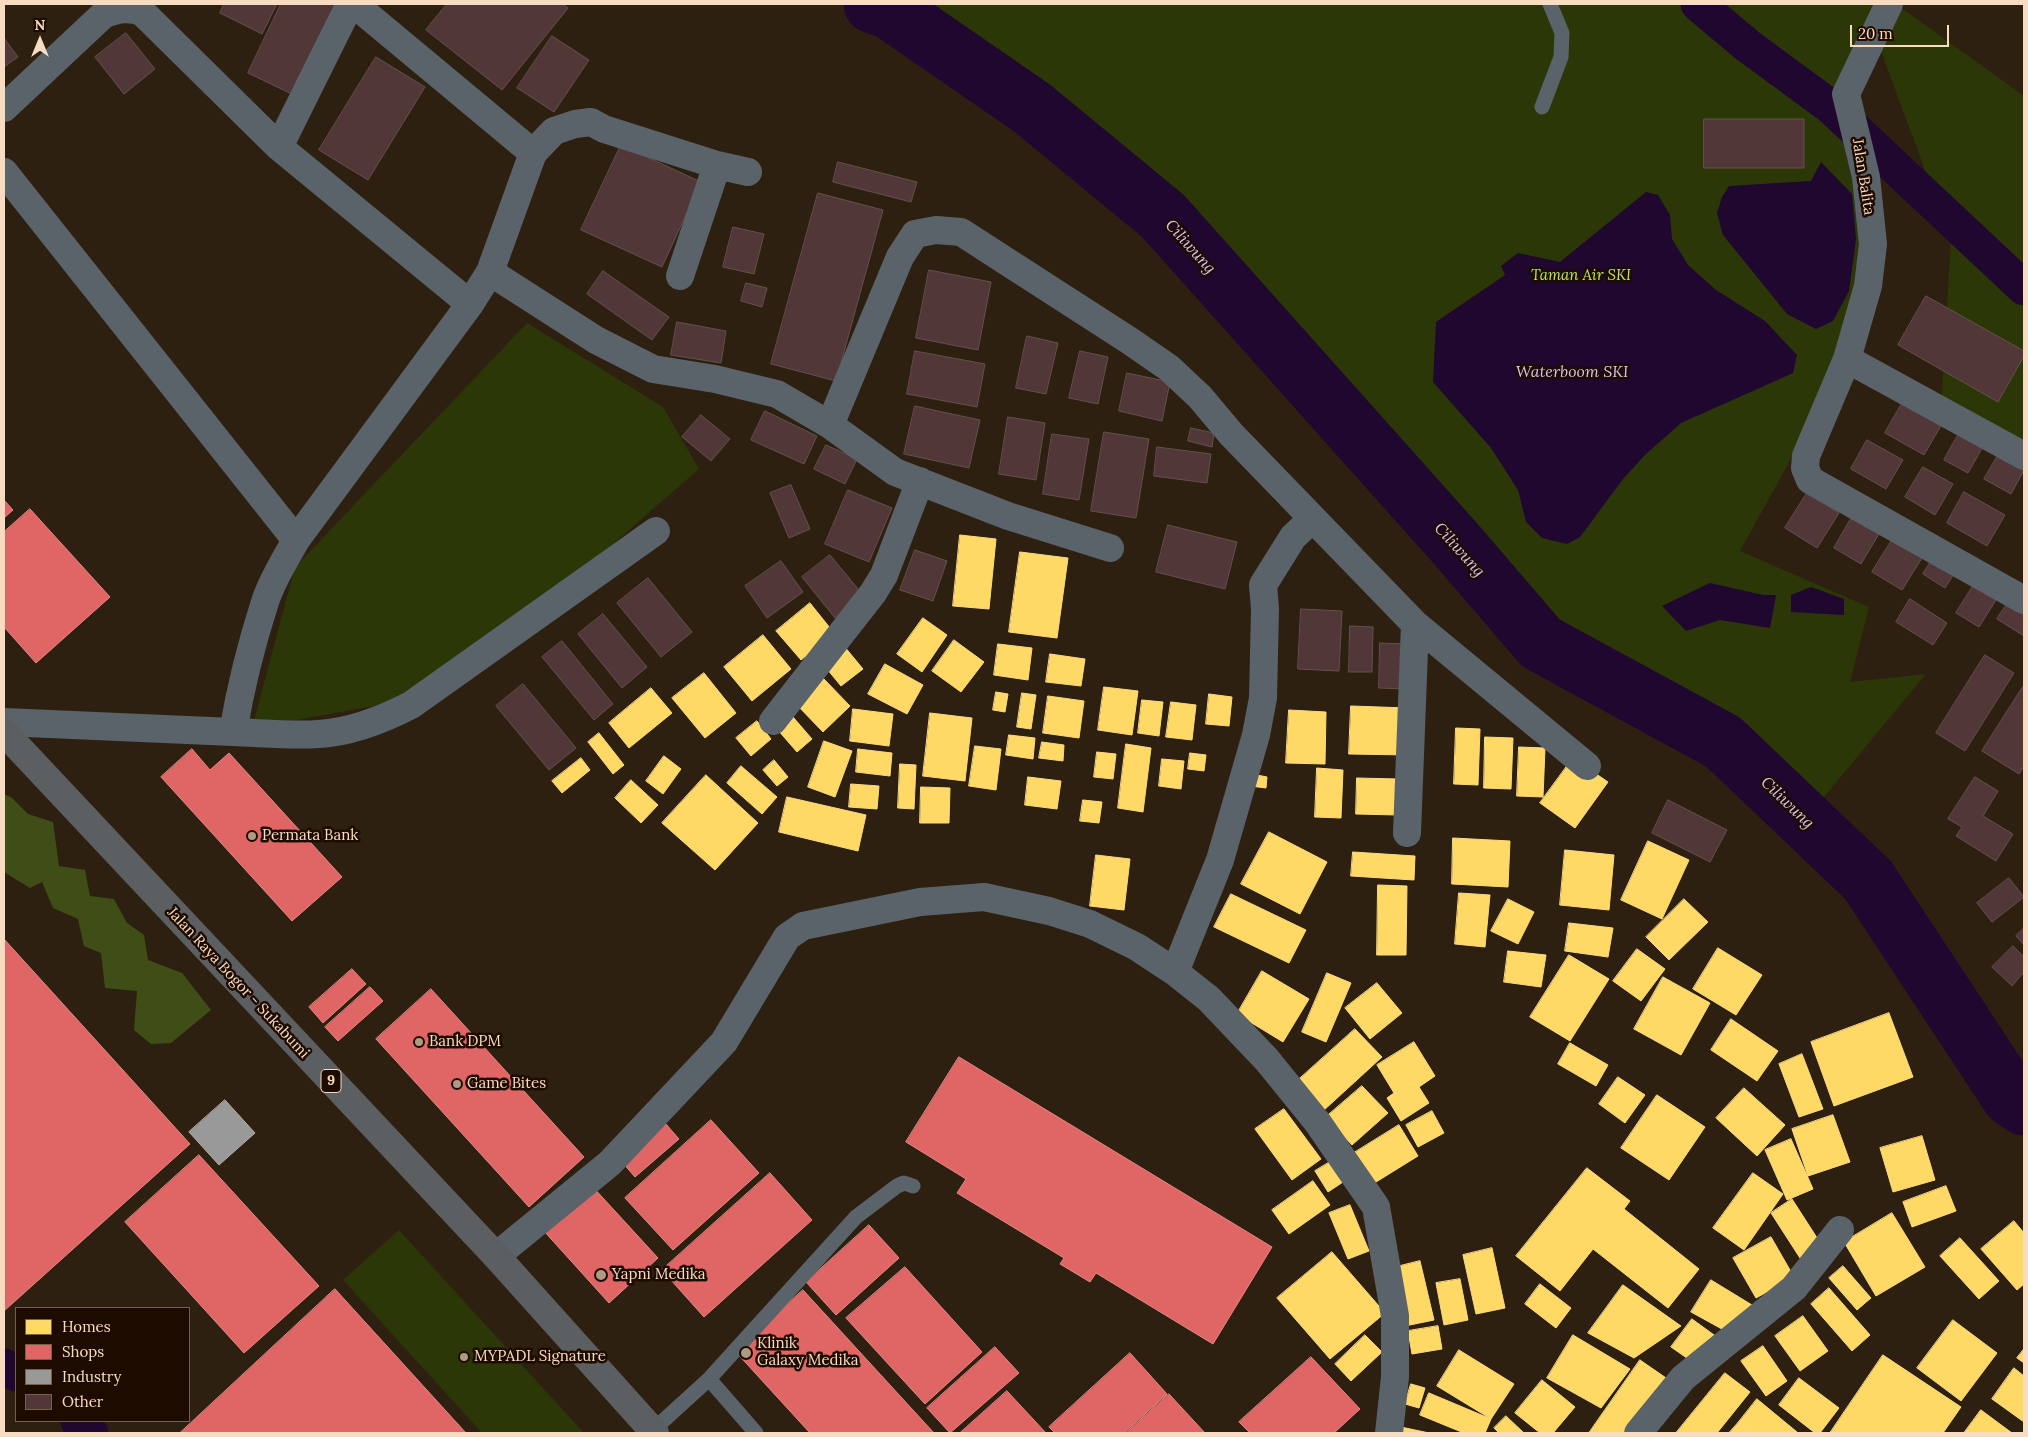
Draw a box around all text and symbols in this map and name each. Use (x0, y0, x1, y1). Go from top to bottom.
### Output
north arrow (15, 15, 65, 65)
scale bar (1853, 15, 1952, 47)
text: N (35, 16, 45, 34)
text: 20 m (1858, 24, 1893, 43)
street label: Jalan Balita (1848, 138, 1878, 216)
water label: Ciliwung (1161, 216, 1219, 278)
park label: Taman Air SKI (1531, 267, 1631, 285)
water label: Waterboom SKI (1516, 362, 1628, 382)
water label: Ciliwung (1430, 519, 1488, 581)
water label: Ciliwung (1756, 773, 1818, 833)
place label: Permata Bank (262, 827, 358, 845)
marker: Permata Bank (246, 830, 258, 842)
street label: Jalan Raya Bogor - Sukabumi (163, 904, 313, 1062)
place label: Bank DPM (429, 1033, 501, 1051)
marker: Bank DPM (413, 1036, 425, 1048)
road number: 9 (321, 1070, 341, 1092)
place label: Game Bites (467, 1075, 546, 1093)
marker: Game Bites (451, 1078, 463, 1090)
place label: Yapni Medika (612, 1266, 705, 1284)
marker: Yapni Medika (594, 1268, 608, 1282)
legend (15, 1307, 190, 1422)
text: Homes (62, 1317, 111, 1336)
place label: Klinik Galaxy Medika (757, 1335, 858, 1370)
text: Shops (62, 1342, 104, 1361)
marker: Klinik Galaxy Medika (739, 1346, 753, 1360)
place label: MYPADL Signature (474, 1348, 606, 1366)
marker: MYPADL Signature (458, 1351, 470, 1363)
text: Industry (62, 1367, 121, 1386)
text: Other (62, 1392, 103, 1411)

